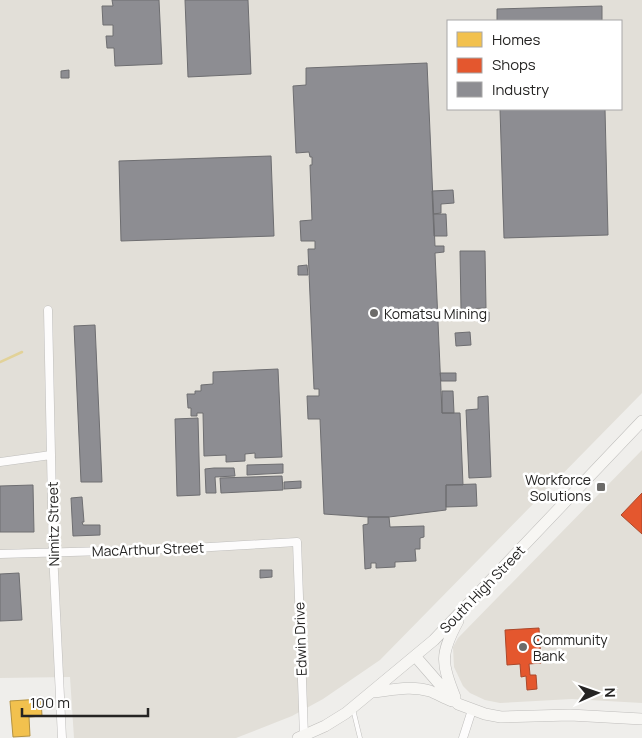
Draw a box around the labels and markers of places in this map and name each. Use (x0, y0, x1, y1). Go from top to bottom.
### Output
place label: Komatsu Mining (384, 304, 487, 323)
marker: Komatsu Mining (368, 307, 380, 319)
place label: Workforce Solutions (525, 470, 591, 505)
marker: Workforce Solutions (595, 481, 607, 493)
place label: Community Bank (533, 630, 608, 665)
marker: Community Bank (517, 641, 529, 653)

